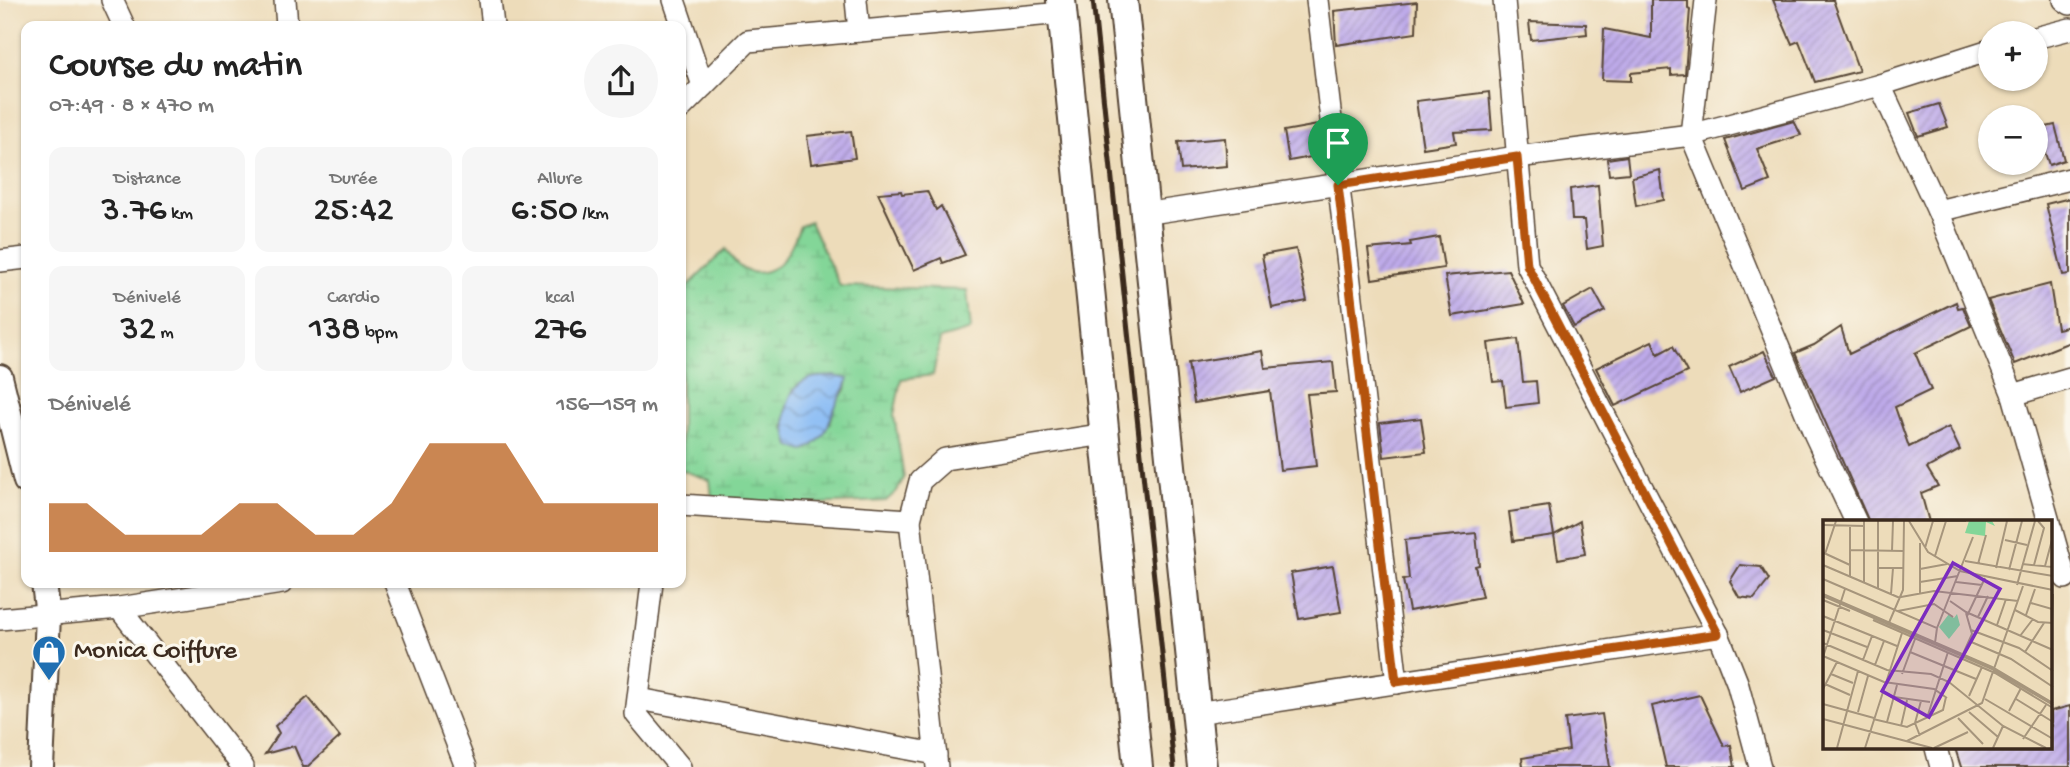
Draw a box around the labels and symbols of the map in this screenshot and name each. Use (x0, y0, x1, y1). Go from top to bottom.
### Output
pin (1308, 113, 1368, 185)
inset map (1823, 520, 2052, 750)
shop icon: Monica Coiffure (30, 633, 68, 682)
place label: Monica Coiffure (74, 637, 238, 668)

